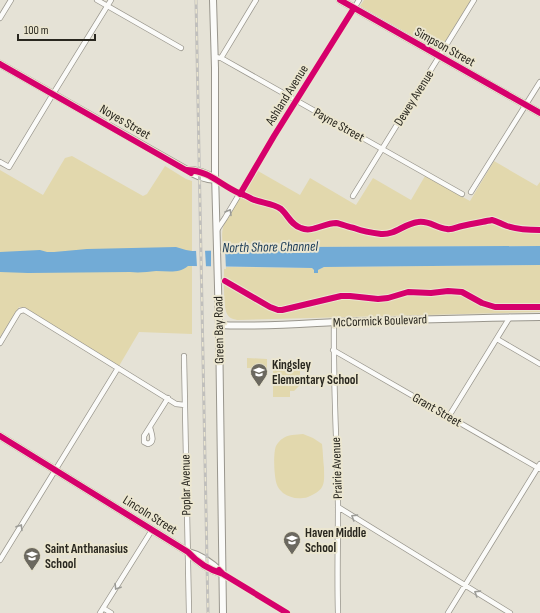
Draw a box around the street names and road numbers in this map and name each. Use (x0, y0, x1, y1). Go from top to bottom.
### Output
street label: Simpson Street (412, 24, 478, 70)
street label: Ashland Avenue (262, 62, 312, 129)
street label: Dewey Avenue (391, 67, 437, 129)
street label: Noyes Street (97, 101, 153, 143)
street label: Payne Street (311, 105, 367, 145)
street label: Green Bay Road (210, 296, 228, 364)
street label: McCormick Boulevard (333, 311, 427, 331)
street label: Grant Street (410, 390, 464, 430)
street label: Prairie Avenue (328, 437, 346, 499)
street label: Poplar Avenue (177, 454, 195, 516)
street label: Lincoln Street (120, 492, 180, 538)

